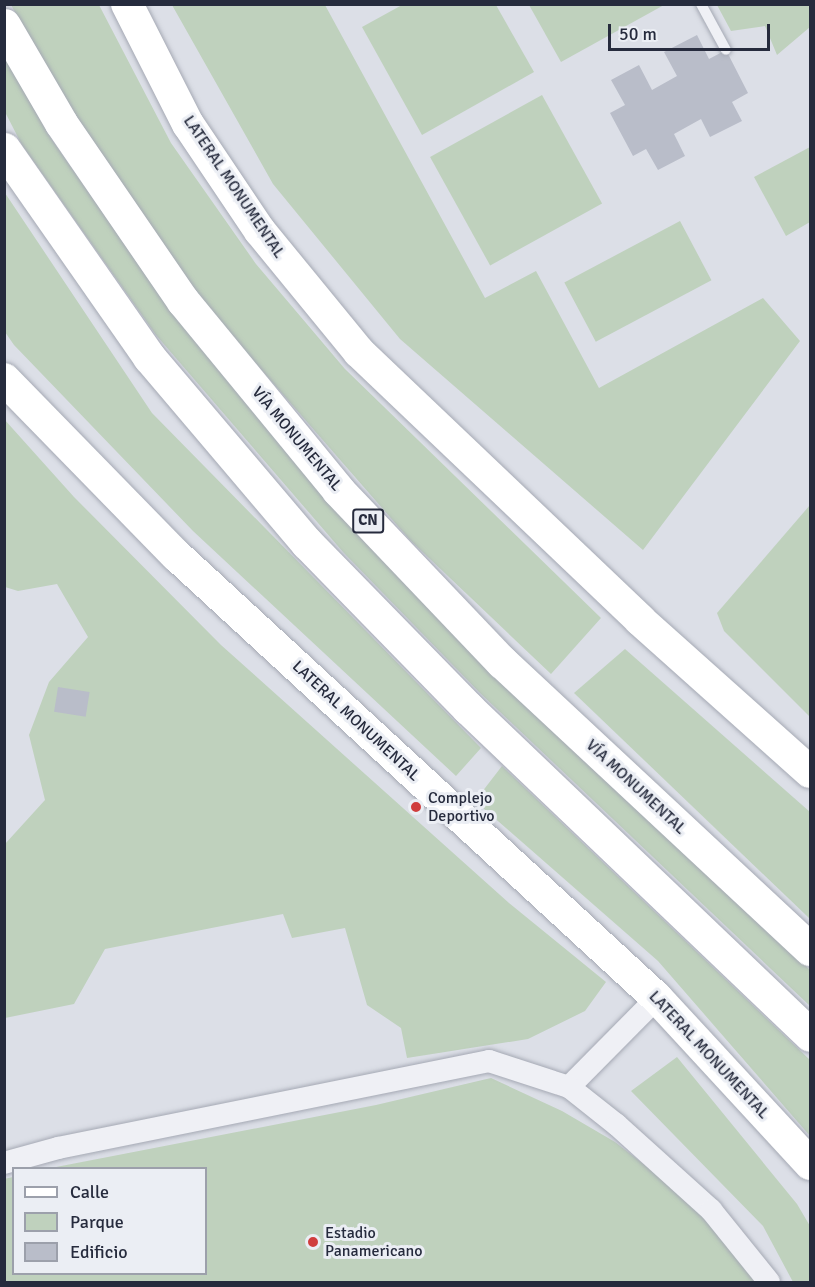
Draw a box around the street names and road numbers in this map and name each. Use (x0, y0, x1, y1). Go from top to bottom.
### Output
street label: LATERAL MONUMENTAL (179, 112, 289, 262)
street label: VÍA MONUMENTAL (248, 383, 346, 495)
road number: CN (352, 509, 385, 533)
street label: LATERAL MONUMENTAL (288, 657, 424, 785)
street label: VÍA MONUMENTAL (582, 736, 690, 838)
street label: LATERAL MONUMENTAL (645, 987, 773, 1123)

